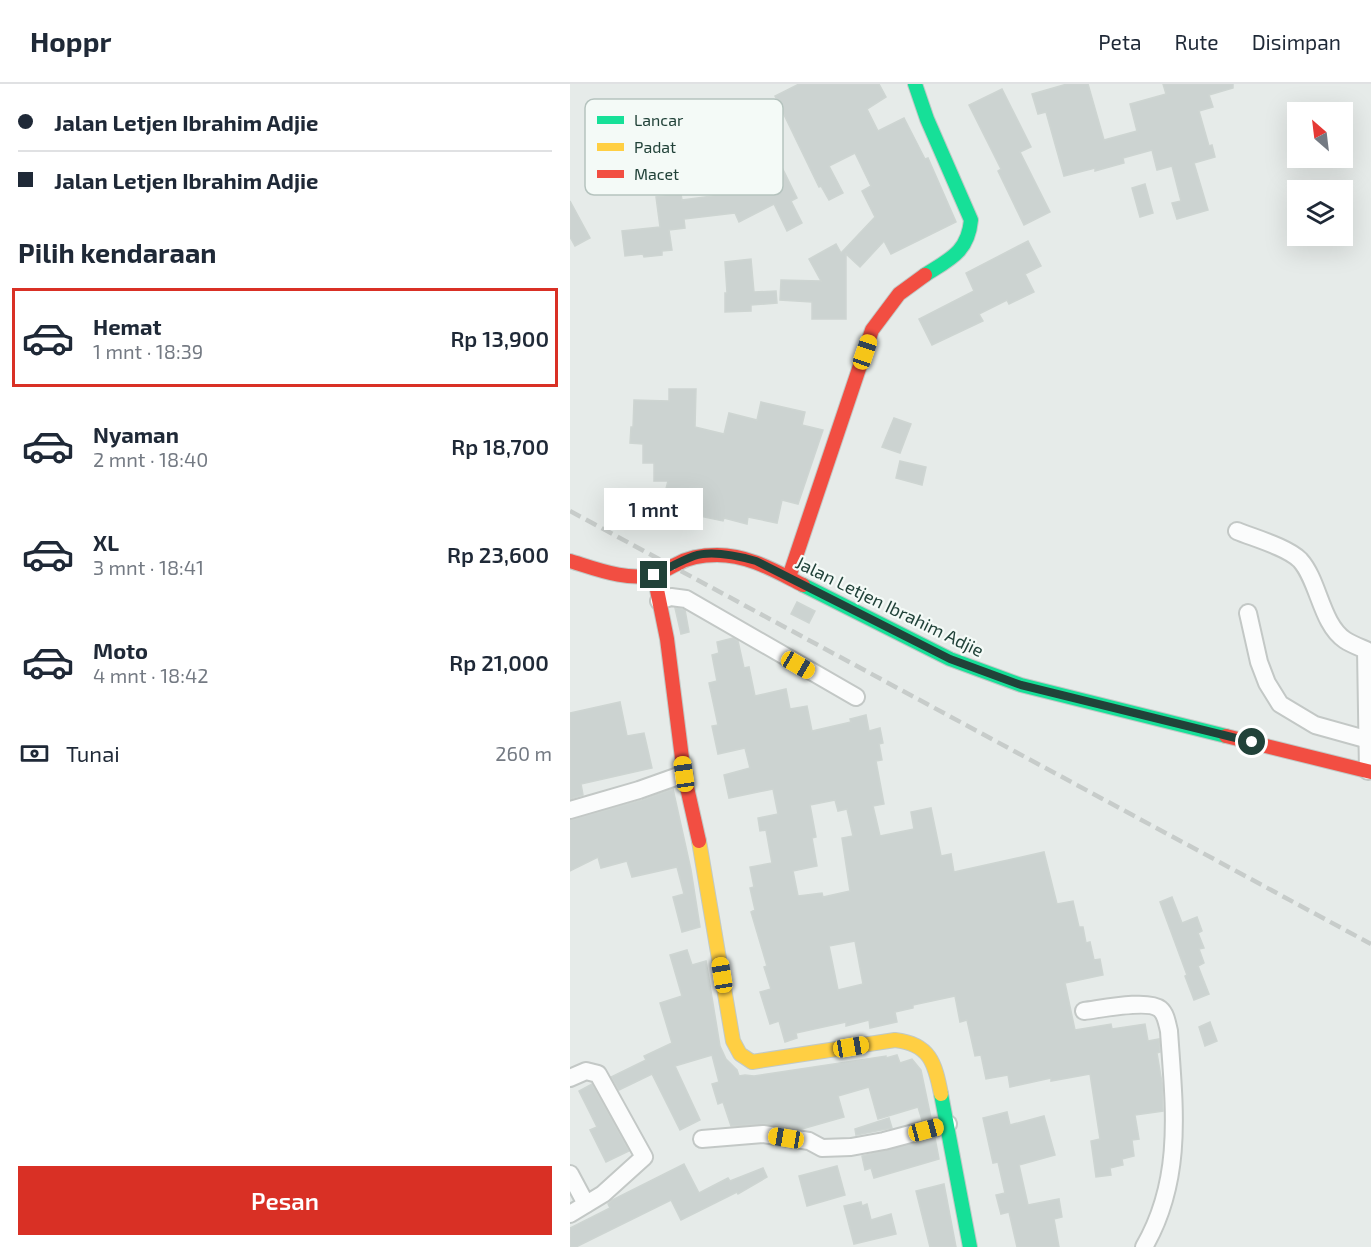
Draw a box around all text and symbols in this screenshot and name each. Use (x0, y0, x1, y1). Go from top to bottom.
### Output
text: Hoppr (30, 24, 111, 58)
text: Peta (1098, 29, 1141, 54)
text: Rute (1174, 29, 1219, 54)
text: Disimpan (1252, 29, 1341, 54)
legend (585, 99, 783, 195)
north arrow (1287, 102, 1353, 168)
map controls (1287, 102, 1353, 246)
text: Jalan Letjen Ibrahim Adjie (54, 109, 318, 135)
text: Lancar (634, 110, 684, 129)
text: Padat (634, 137, 676, 156)
text: Macet (634, 164, 679, 183)
text: Jalan Letjen Ibrahim Adjie (54, 167, 318, 193)
button: layers (1287, 180, 1353, 246)
text: Pilih kendaraan (18, 236, 217, 268)
icon: car (21, 311, 75, 365)
text: Hemat (93, 313, 162, 339)
text: Rp 13,900 (450, 325, 549, 351)
car (851, 332, 879, 372)
text: 1 mnt · 18:39 (93, 339, 203, 363)
icon: car (21, 419, 75, 473)
text: Nyaman (93, 421, 179, 447)
text: Rp 18,700 (451, 433, 549, 459)
text: 2 mnt · 18:40 (93, 447, 208, 471)
callout: 1 mnt (604, 488, 704, 530)
text: 1 mnt (628, 497, 679, 521)
icon: car (21, 527, 75, 581)
text: XL (93, 529, 119, 555)
text: Rp 23,600 (447, 541, 549, 567)
street label: Jalan Letjen Ibrahim Adjie (792, 551, 988, 661)
text: 3 mnt · 18:41 (93, 555, 204, 579)
route end (640, 561, 667, 588)
icon: car (21, 635, 75, 689)
text: Moto (93, 637, 148, 663)
car (778, 648, 818, 682)
text: Rp 21,000 (449, 649, 549, 675)
text: 4 mnt · 18:42 (93, 663, 209, 687)
route start (1238, 728, 1265, 755)
icon: cash (18, 737, 51, 770)
text: Tunai (66, 740, 120, 766)
text: 260 m (495, 741, 552, 765)
car (673, 755, 695, 793)
car (710, 956, 734, 994)
car (832, 1035, 870, 1059)
car (906, 1117, 946, 1143)
car (767, 1126, 805, 1150)
button: Pesan (18, 1166, 552, 1235)

